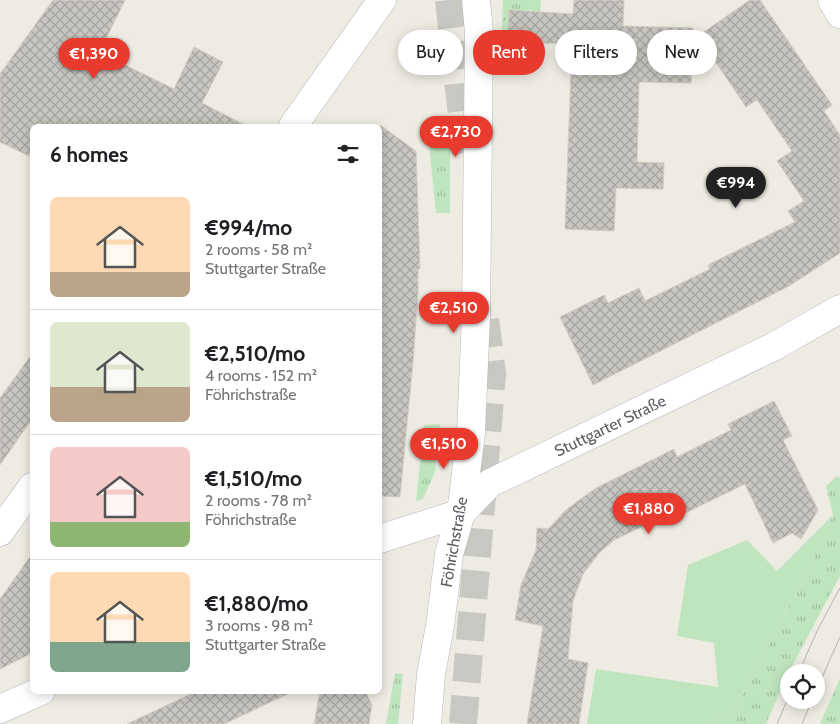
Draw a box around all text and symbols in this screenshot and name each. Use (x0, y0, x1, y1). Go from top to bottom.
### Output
chip: Buy (398, 30, 463, 75)
chip: Rent (473, 30, 545, 75)
chip: Filters (555, 30, 637, 75)
chip: New (647, 30, 717, 75)
pin: €1,390 (53, 38, 135, 80)
text: €1,390 (70, 44, 118, 63)
pin: €2,730 (415, 116, 497, 158)
text: €2,730 (431, 122, 481, 141)
icon: filters (334, 140, 362, 168)
text: 6 homes (50, 142, 128, 167)
pin: €994 (706, 166, 766, 209)
text: €994 (717, 173, 755, 192)
text: €994/mo (205, 215, 292, 240)
icon: home (90, 217, 150, 277)
text: 2 rooms · 58 m² (205, 240, 312, 259)
text: Stuttgarter Straße (205, 259, 326, 278)
pin: €2,510 (413, 292, 495, 334)
text: €2,510 (430, 298, 478, 317)
text: €2,510/mo (205, 341, 305, 366)
icon: home (90, 342, 150, 402)
text: 4 rooms · 152 m² (205, 366, 317, 385)
text: Föhrichstraße (205, 385, 297, 404)
street label: Stuttgarter Straße (551, 391, 669, 460)
pin: €1,510 (403, 428, 485, 470)
text: €1,510 (421, 434, 467, 453)
text: €1,510/mo (205, 466, 302, 491)
icon: home (90, 467, 150, 527)
text: 2 rooms · 78 m² (205, 491, 312, 510)
pin: €1,880 (608, 492, 690, 535)
street label: Föhrichstraße (437, 495, 471, 589)
text: €1,880 (624, 499, 674, 518)
text: Föhrichstraße (205, 510, 297, 529)
text: €1,880/mo (205, 591, 308, 616)
icon: home (90, 592, 150, 652)
text: 3 rooms · 98 m² (205, 616, 313, 635)
text: Stuttgarter Straße (205, 635, 326, 654)
map controls (780, 664, 825, 709)
button: locate (780, 664, 825, 709)

